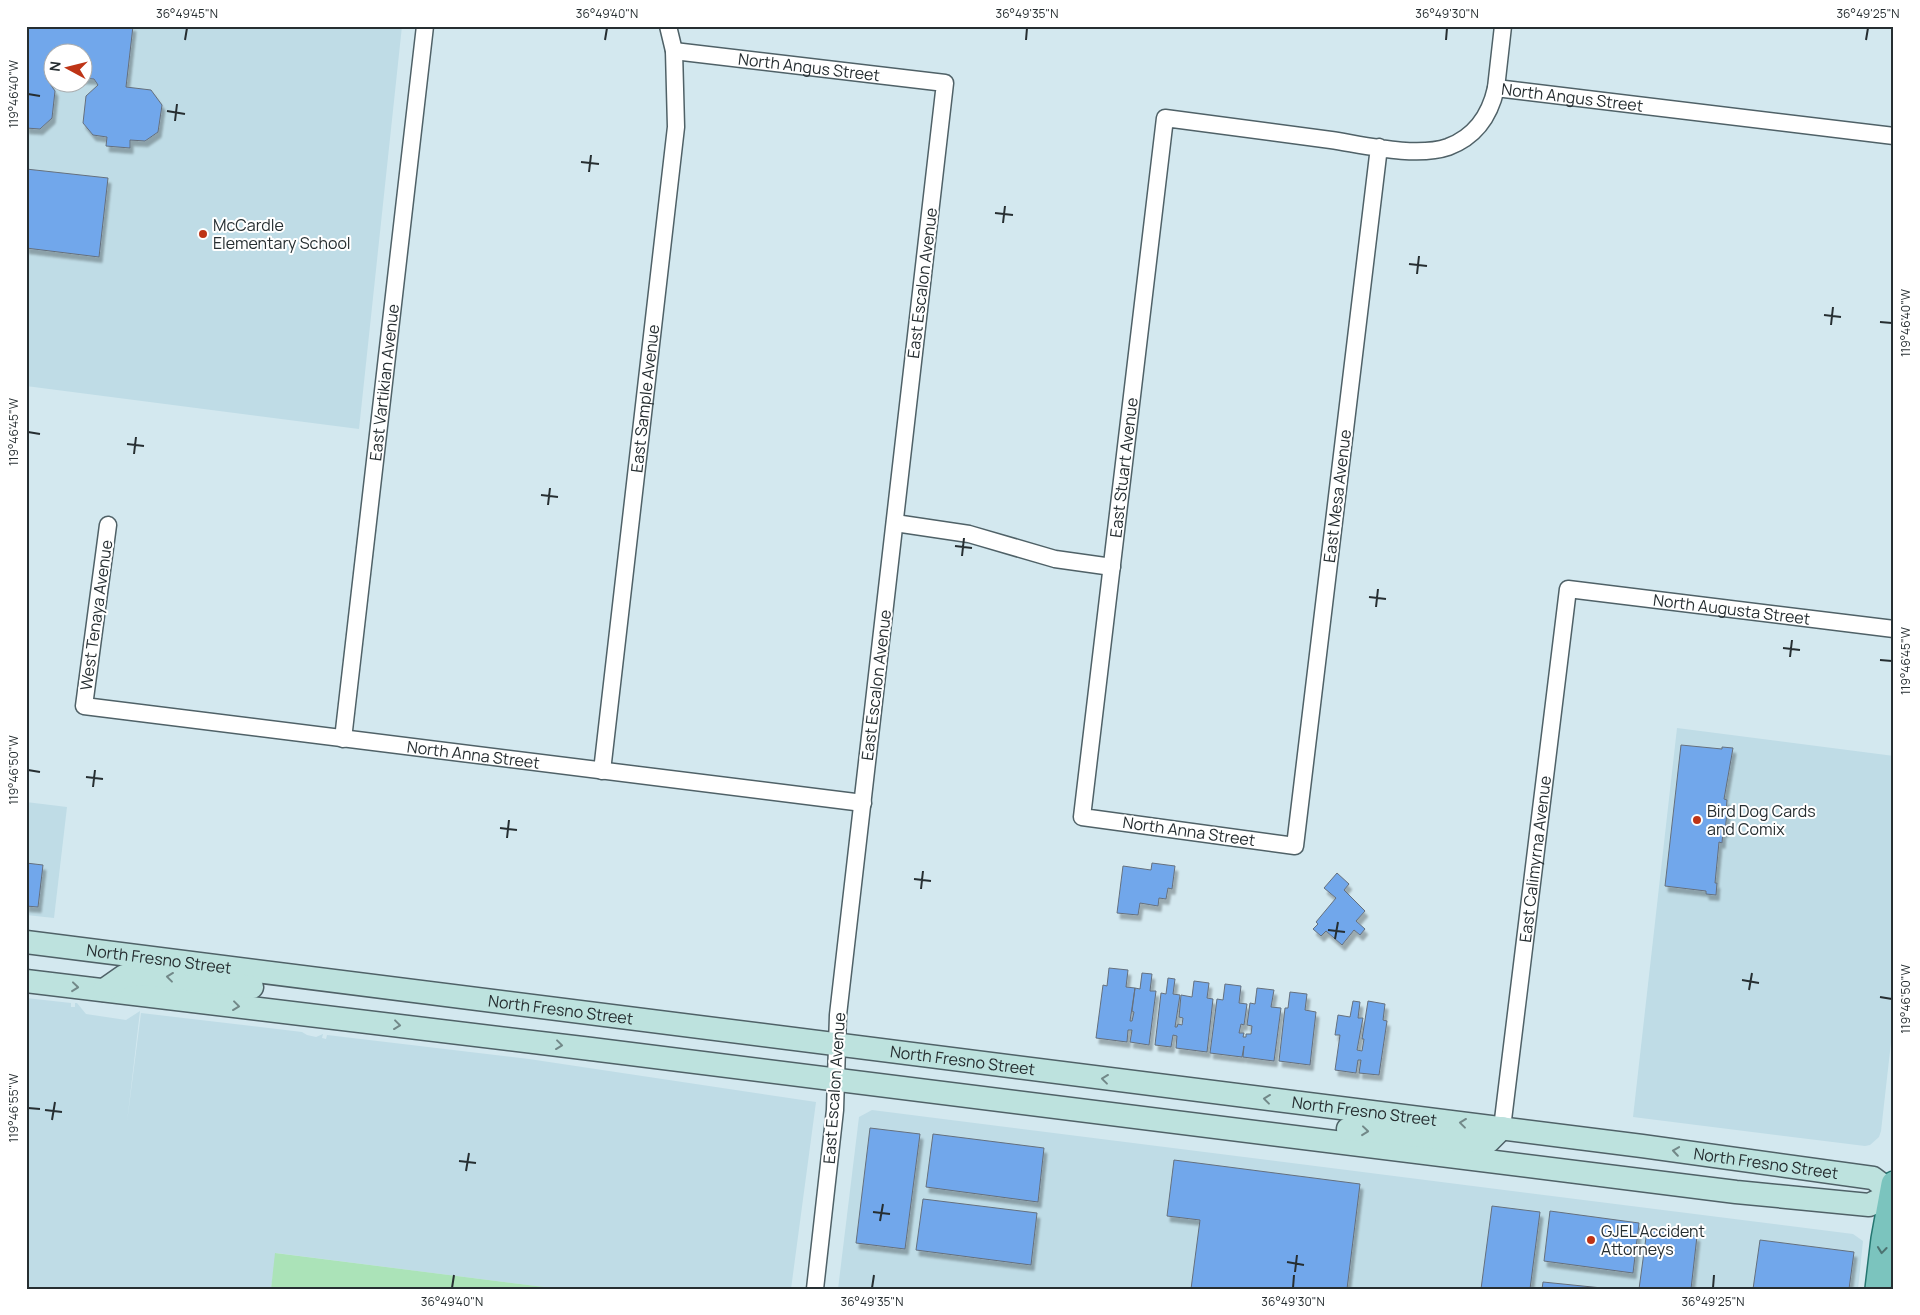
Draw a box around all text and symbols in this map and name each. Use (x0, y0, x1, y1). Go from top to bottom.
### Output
text: 36°49'45"N (156, 5, 218, 22)
text: 36°49'40"N (576, 5, 638, 22)
text: 36°49'35"N (996, 5, 1058, 22)
text: 36°49'30"N (1415, 5, 1479, 22)
text: 36°49'25"N (1836, 5, 1900, 22)
north arrow (42, 42, 92, 92)
street label: North Angus Street (737, 48, 881, 86)
text: 119°46'40"W (5, 59, 22, 128)
text: N (45, 60, 65, 73)
street label: North Angus Street (1500, 78, 1644, 117)
street label: East Escalon Avenue (902, 206, 942, 360)
place label: McCardle Elementary School (213, 214, 351, 254)
marker: McCardle Elementary School (197, 228, 209, 240)
text: 119°46'40"W (1897, 288, 1914, 357)
street label: East Vartikian Avenue (364, 303, 404, 462)
street label: East Sample Avenue (625, 323, 664, 474)
street label: East Stuart Avenue (1104, 396, 1143, 539)
text: 119°46'45"W (5, 397, 22, 466)
street label: East Mesa Avenue (1318, 428, 1356, 564)
street label: West Tenaya Avenue (75, 538, 117, 692)
street label: North Augusta Street (1652, 589, 1811, 630)
street label: East Escalon Avenue (856, 608, 896, 762)
text: 119°46'45"W (1897, 626, 1914, 695)
text: 119°46'50"W (5, 734, 22, 805)
street label: North Anna Street (406, 735, 541, 774)
street label: East Calimyrna Avenue (1514, 774, 1556, 944)
place label: Bird Dog Cards and Comix (1707, 800, 1816, 840)
street label: North Anna Street (1121, 811, 1257, 851)
marker: Bird Dog Cards and Comix (1691, 814, 1703, 826)
street label: North Fresno Street (85, 939, 233, 979)
text: 119°46'50"W (1897, 963, 1914, 1034)
one-way arrow (166, 972, 174, 983)
one-way arrow (71, 981, 79, 992)
street label: North Fresno Street (487, 989, 635, 1030)
one-way arrow (232, 1000, 240, 1011)
street label: East Escalon Avenue (818, 1011, 850, 1165)
one-way arrow (393, 1020, 402, 1030)
one-way arrow (555, 1039, 563, 1050)
street label: North Fresno Street (889, 1040, 1036, 1080)
text: 119°46'55"W (5, 1073, 22, 1143)
one-way arrow (1101, 1074, 1109, 1085)
street label: North Fresno Street (1291, 1091, 1438, 1131)
one-way arrow (1262, 1094, 1270, 1105)
one-way arrow (1458, 1118, 1466, 1129)
one-way arrow (1362, 1125, 1370, 1136)
street label: North Fresno Street (1692, 1142, 1840, 1184)
one-way arrow (1672, 1146, 1680, 1157)
place label: GJEL Accident Attorneys (1601, 1220, 1705, 1260)
marker: GJEL Accident Attorneys (1585, 1234, 1597, 1246)
one-way arrow (1877, 1246, 1888, 1254)
text: 36°49'40"N (421, 1293, 483, 1310)
text: 36°49'35"N (841, 1293, 903, 1310)
text: 36°49'30"N (1261, 1293, 1325, 1310)
text: 36°49'25"N (1681, 1293, 1745, 1310)

